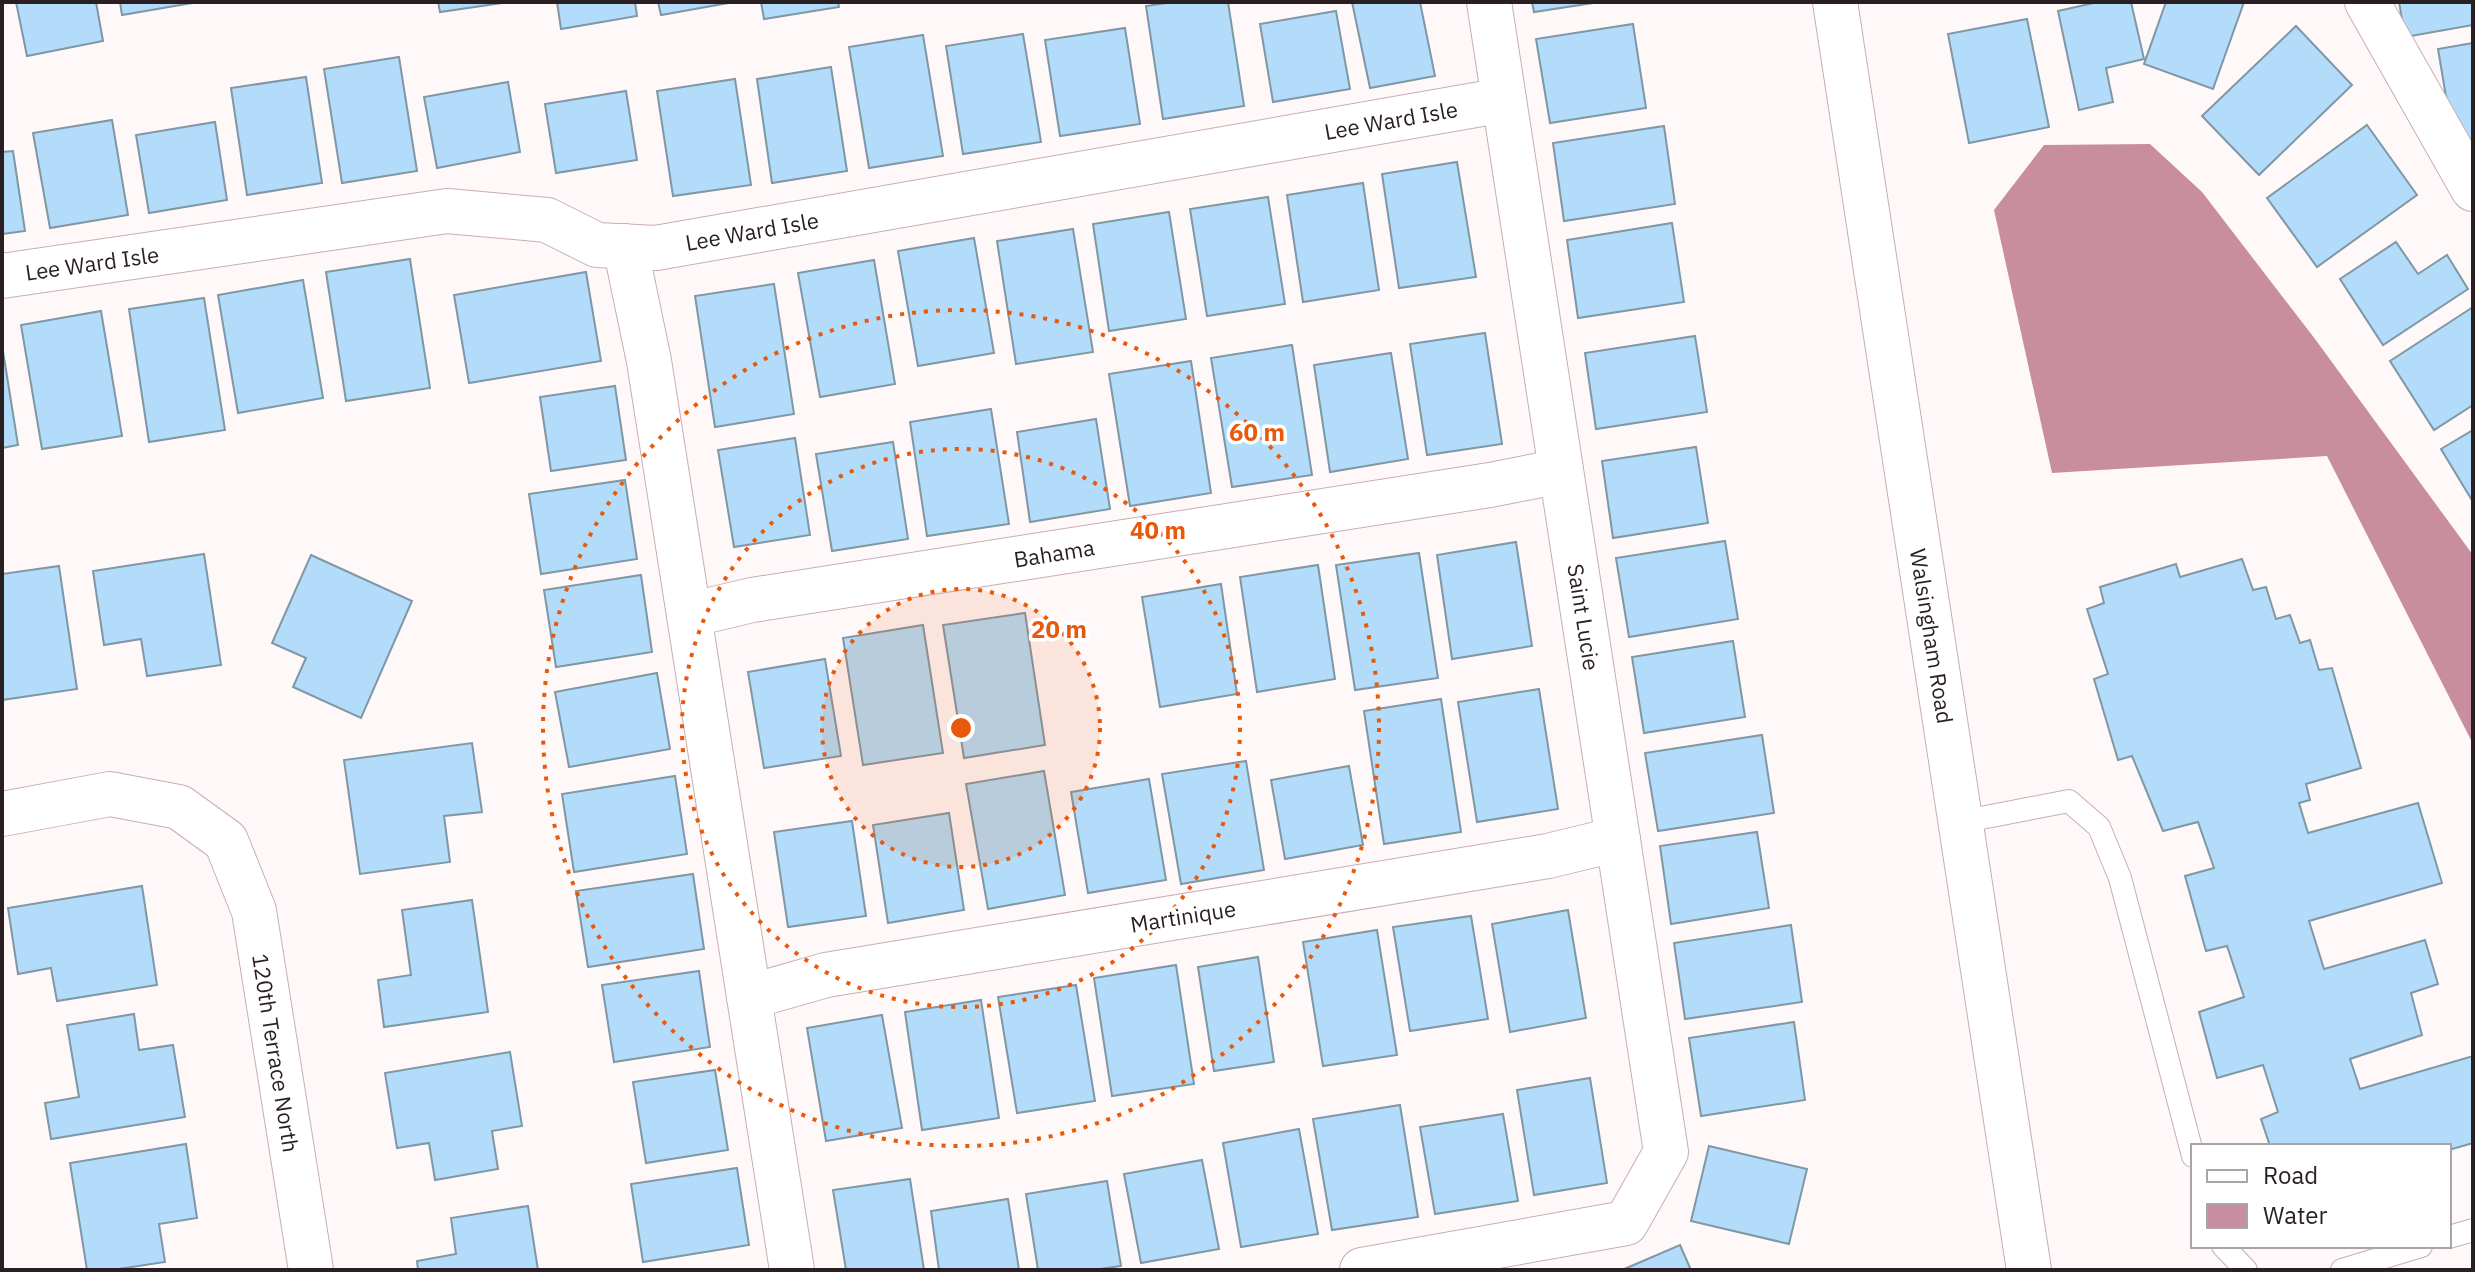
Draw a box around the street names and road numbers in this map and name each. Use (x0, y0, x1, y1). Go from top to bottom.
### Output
street label: Lee Ward Isle (1322, 94, 1460, 146)
street label: Lee Ward Isle (683, 205, 821, 257)
street label: Lee Ward Isle (23, 239, 161, 287)
street label: Bahama (1012, 532, 1097, 574)
street label: Walsingham Road (1904, 546, 1960, 726)
street label: Saint Lucie (1561, 562, 1607, 672)
street label: Martinique (1128, 893, 1238, 939)
street label: 120th Terrace North (246, 952, 306, 1154)

